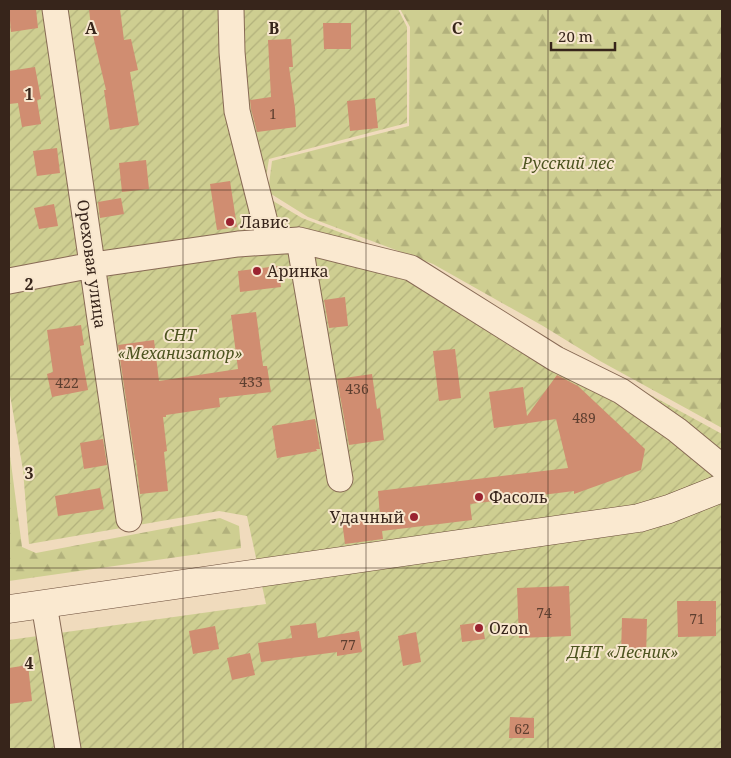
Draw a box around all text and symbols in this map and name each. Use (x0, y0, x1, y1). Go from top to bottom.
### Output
text: A (85, 17, 98, 39)
text: B (269, 17, 280, 39)
text: C (452, 17, 463, 39)
scale bar (551, 20, 615, 52)
text: 20 m (558, 26, 593, 46)
text: 1 (24, 83, 34, 105)
house number: 1 (269, 104, 277, 123)
park label: Русский лес (521, 152, 614, 174)
street label: Ореховая улица (72, 198, 112, 330)
place label: Лавис (240, 211, 288, 233)
marker: Лавис (224, 216, 236, 228)
place label: Аринка (267, 260, 329, 282)
marker: Аринка (251, 265, 263, 277)
text: 2 (24, 273, 34, 295)
park label: СНТ «Механизатор» (117, 324, 243, 364)
house number: 433 (239, 372, 263, 391)
house number: 422 (55, 373, 79, 392)
house number: 436 (345, 379, 369, 398)
house number: 489 (572, 408, 596, 427)
text: 3 (24, 462, 34, 484)
place label: Фасоль (489, 486, 548, 508)
marker: Фасоль (473, 491, 485, 503)
place label: Удачный (330, 506, 404, 528)
marker: Удачный (408, 511, 420, 523)
house number: 74 (536, 603, 552, 622)
house number: 71 (689, 609, 705, 628)
place label: Ozon (489, 617, 529, 639)
marker: Ozon (473, 622, 485, 634)
house number: 77 (340, 635, 356, 654)
park label: ДНТ «Лесник» (566, 641, 678, 663)
text: 4 (24, 652, 34, 674)
house number: 62 (514, 719, 530, 738)

